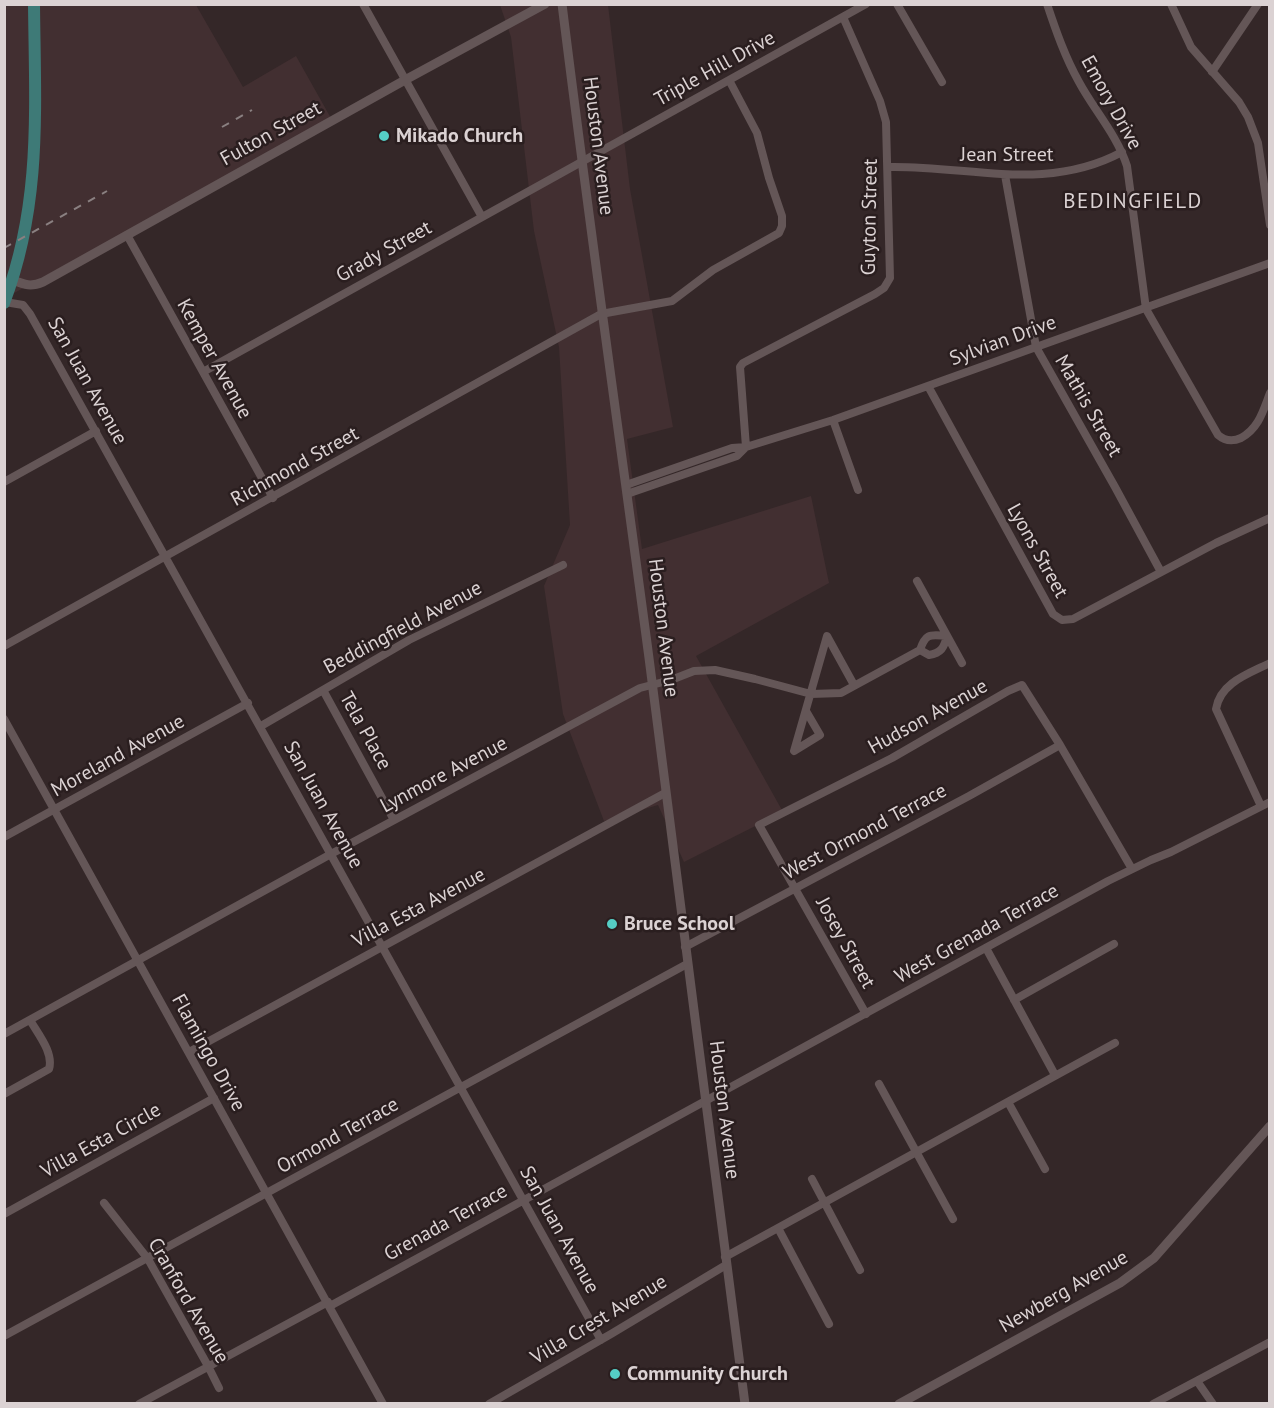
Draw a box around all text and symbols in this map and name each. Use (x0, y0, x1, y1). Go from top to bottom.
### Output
street label: Triple Hill Drive (651, 26, 779, 112)
street label: Emory Drive (1075, 52, 1147, 154)
street label: Houston Avenue (578, 75, 618, 217)
street label: Fulton Street (216, 96, 326, 172)
place label: Mikado Church (396, 124, 523, 148)
marker: Mikado Church (377, 129, 391, 143)
street label: Jean Street (960, 143, 1054, 167)
street label: Guyton Street (857, 158, 883, 276)
district label: BEDINGFIELD (1063, 189, 1203, 215)
street label: Grady Street (332, 216, 436, 288)
street label: Kemper Avenue (171, 295, 257, 423)
street label: Sylvian Drive (946, 311, 1060, 371)
street label: San Juan Avenue (42, 313, 132, 449)
street label: Mathis Street (1049, 351, 1127, 461)
street label: Richmond Street (227, 422, 363, 512)
street label: Lyons Street (1001, 500, 1073, 602)
street label: Houston Avenue (643, 557, 683, 699)
street label: Beddingfield Avenue (320, 576, 486, 680)
street label: Hudson Avenue (864, 674, 992, 760)
street label: Tela Place (334, 688, 396, 774)
street label: Moreland Avenue (47, 709, 189, 803)
street label: Lynmore Avenue (376, 731, 512, 819)
street label: San Juan Avenue (278, 737, 368, 873)
street label: West Ormond Terrace (779, 779, 951, 885)
street label: Villa Esta Avenue (348, 863, 490, 953)
street label: West Grenada Terrace (891, 879, 1063, 989)
street label: Josey Street (810, 893, 880, 993)
place label: Bruce School (624, 912, 735, 936)
marker: Bruce School (605, 917, 619, 931)
street label: Flamingo Drive (166, 990, 250, 1116)
street label: Houston Avenue (704, 1039, 744, 1181)
street label: Ormond Terrace (273, 1093, 403, 1179)
street label: Villa Esta Circle (37, 1098, 165, 1184)
street label: San Juan Avenue (514, 1162, 604, 1298)
street label: Grenada Terrace (380, 1179, 512, 1267)
street label: Cranford Avenue (142, 1234, 234, 1368)
street label: Newberg Avenue (995, 1246, 1133, 1338)
street label: Villa Crest Avenue (527, 1270, 671, 1370)
place label: Community Church (627, 1362, 788, 1386)
marker: Community Church (608, 1367, 622, 1381)

